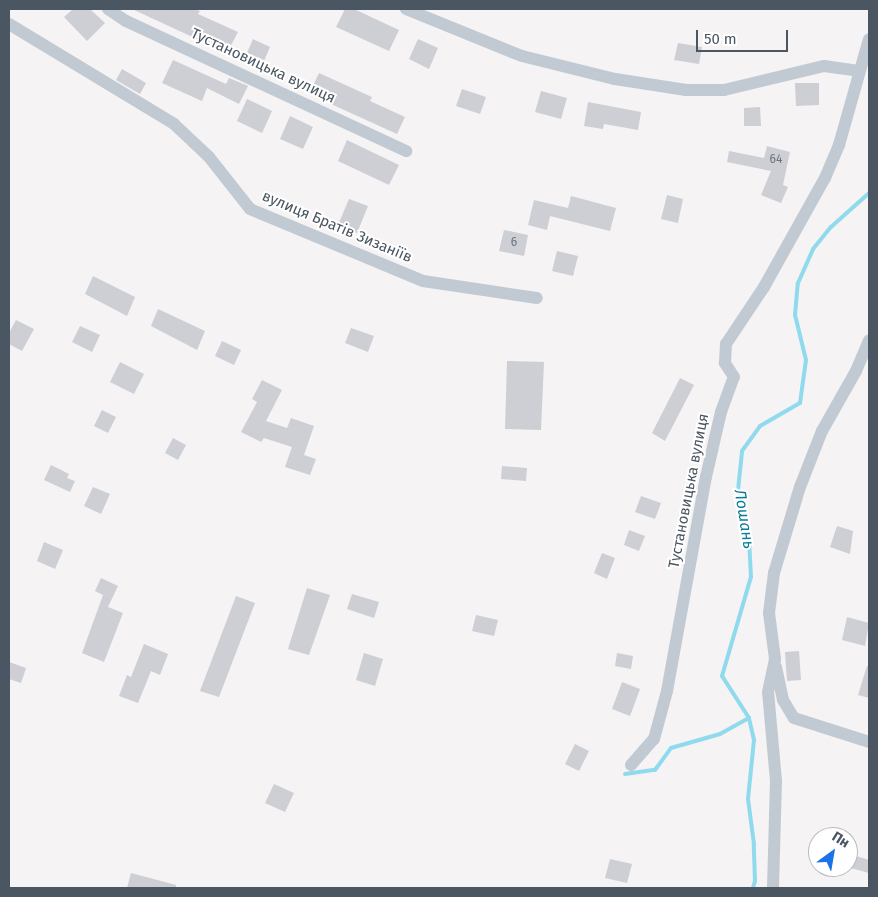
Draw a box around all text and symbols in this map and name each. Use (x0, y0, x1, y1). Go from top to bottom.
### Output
scale bar (698, 20, 790, 52)
street label: Тустановицька вулиця (188, 25, 338, 107)
text: 50 m (704, 30, 737, 48)
house number: 64 (770, 153, 782, 167)
street label: вулиця Братів Зизаніїв (259, 187, 415, 267)
house number: 6 (511, 236, 517, 250)
street label: Тустановицька вулиця (665, 412, 713, 570)
water label: Лошань (730, 488, 758, 550)
north arrow (808, 827, 858, 877)
text: Пн (829, 828, 853, 852)

